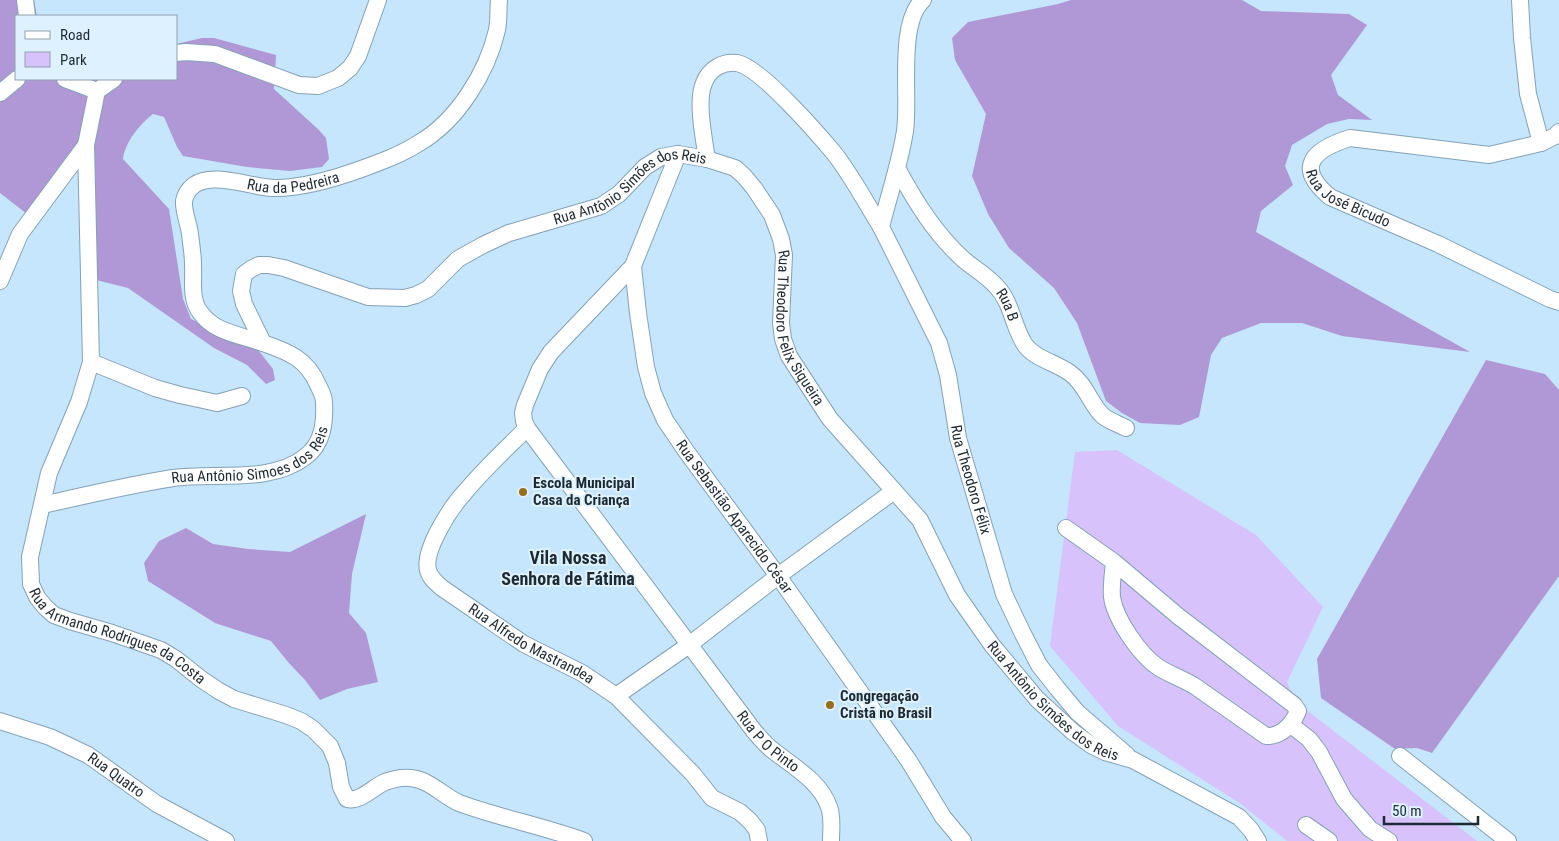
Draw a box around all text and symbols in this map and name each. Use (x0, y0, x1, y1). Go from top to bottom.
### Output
legend (15, 15, 178, 80)
text: Road (60, 26, 90, 44)
text: Park (60, 51, 87, 69)
street label: Rua Antônio Simões dos Reis (551, 145, 708, 228)
street label: Rua José Bicudo (1302, 167, 1393, 231)
street label: Rua da Pedreira (245, 168, 341, 197)
street label: Rua Theodoro Felix Siqueira (772, 248, 828, 409)
street label: Rua B (992, 285, 1023, 324)
street label: Rua Theodoro Félix (947, 424, 995, 537)
street label: Rua Antônio Simoes dos Reis (170, 425, 332, 487)
street label: Rua Sebastião Aparecido César (672, 436, 797, 597)
place label: Escola Municipal Casa da Criança (533, 474, 635, 509)
marker: Escola Municipal Casa da Criança (517, 486, 529, 498)
district label: Vila Nossa Senhora de Fátima (501, 547, 635, 589)
street label: Rua Armando Rodrigues da Costa (25, 585, 209, 688)
street label: Rua Alfredo Mastrandea (465, 600, 597, 688)
street label: Rua Antônio Simões dos Reis (983, 637, 1121, 764)
place label: Congregação Cristã no Brasil (840, 687, 932, 722)
marker: Congregação Cristã no Brasil (824, 699, 836, 711)
street label: Rua P O Pinto (733, 707, 803, 776)
street label: Rua Quatro (84, 749, 148, 801)
scale bar (1384, 794, 1478, 826)
text: 50 m (1392, 802, 1422, 820)

